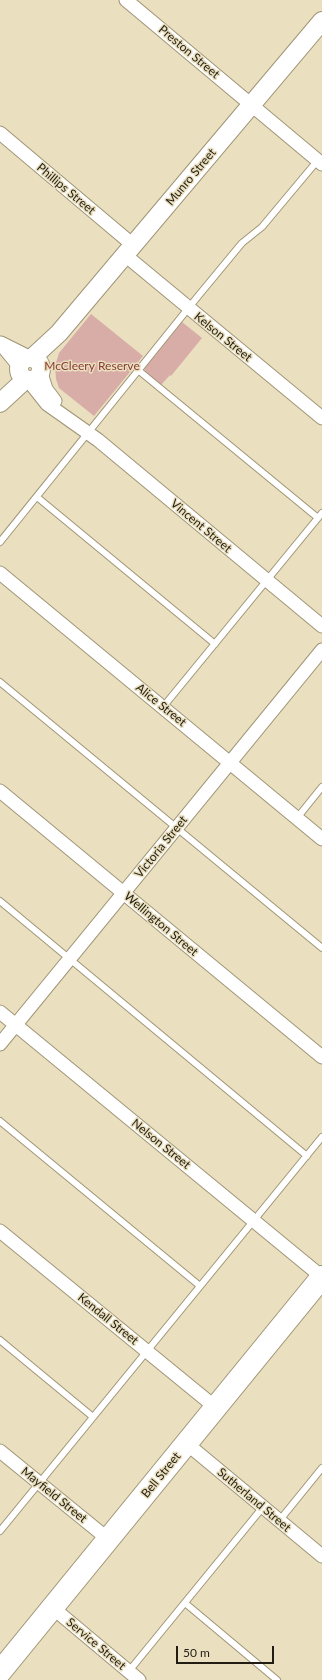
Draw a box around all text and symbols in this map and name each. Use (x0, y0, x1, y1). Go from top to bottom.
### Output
street label: Preston Street (156, 22, 222, 82)
street label: Munro Street (163, 146, 219, 208)
street label: Phillips Street (34, 160, 98, 218)
street label: Kelson Street (191, 309, 255, 365)
park label: McCleery Reserve (44, 359, 140, 373)
street label: Vincent Street (168, 496, 234, 556)
street label: Alice Street (133, 680, 189, 730)
street label: Victoria Street (132, 813, 190, 881)
street label: Wellington Street (121, 889, 201, 959)
street label: Nelson Street (129, 1116, 193, 1172)
street label: Kendall Street (75, 1290, 141, 1348)
street label: Bell Street (138, 1449, 184, 1501)
street label: Mayfield Street (18, 1464, 90, 1526)
street label: Sutherland Street (214, 1465, 294, 1535)
street label: Service Street (63, 1615, 129, 1673)
scale bar (178, 1638, 276, 1664)
text: 50 m (183, 1645, 210, 1660)

